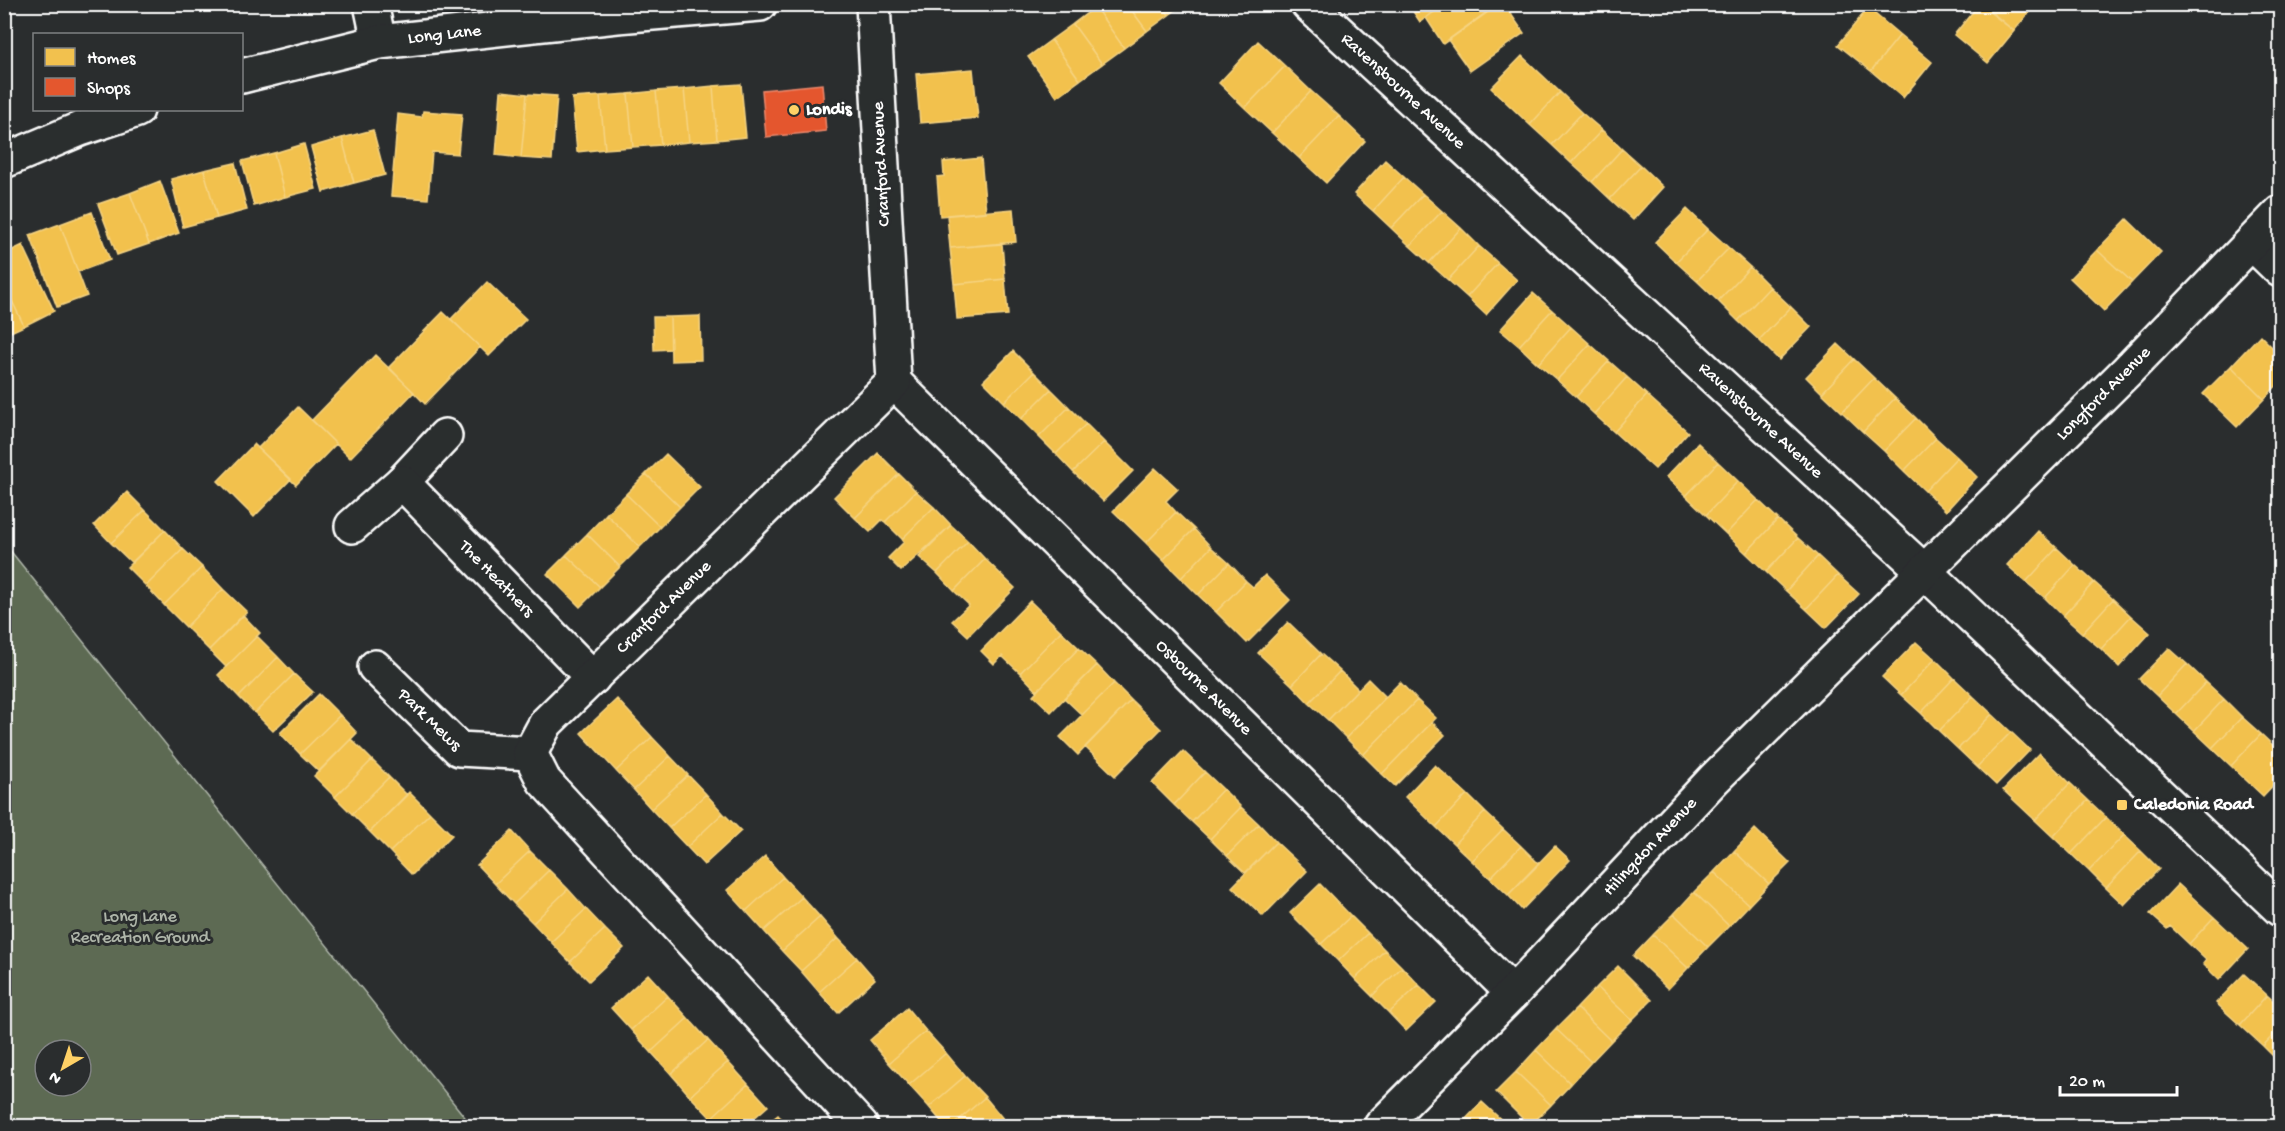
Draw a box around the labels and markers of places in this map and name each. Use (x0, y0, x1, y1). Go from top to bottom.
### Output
place label: Londis (806, 100, 853, 121)
marker: Londis (787, 103, 801, 117)
place label: Caledonia Road (2133, 795, 2255, 816)
marker: Caledonia Road (2115, 798, 2129, 812)

